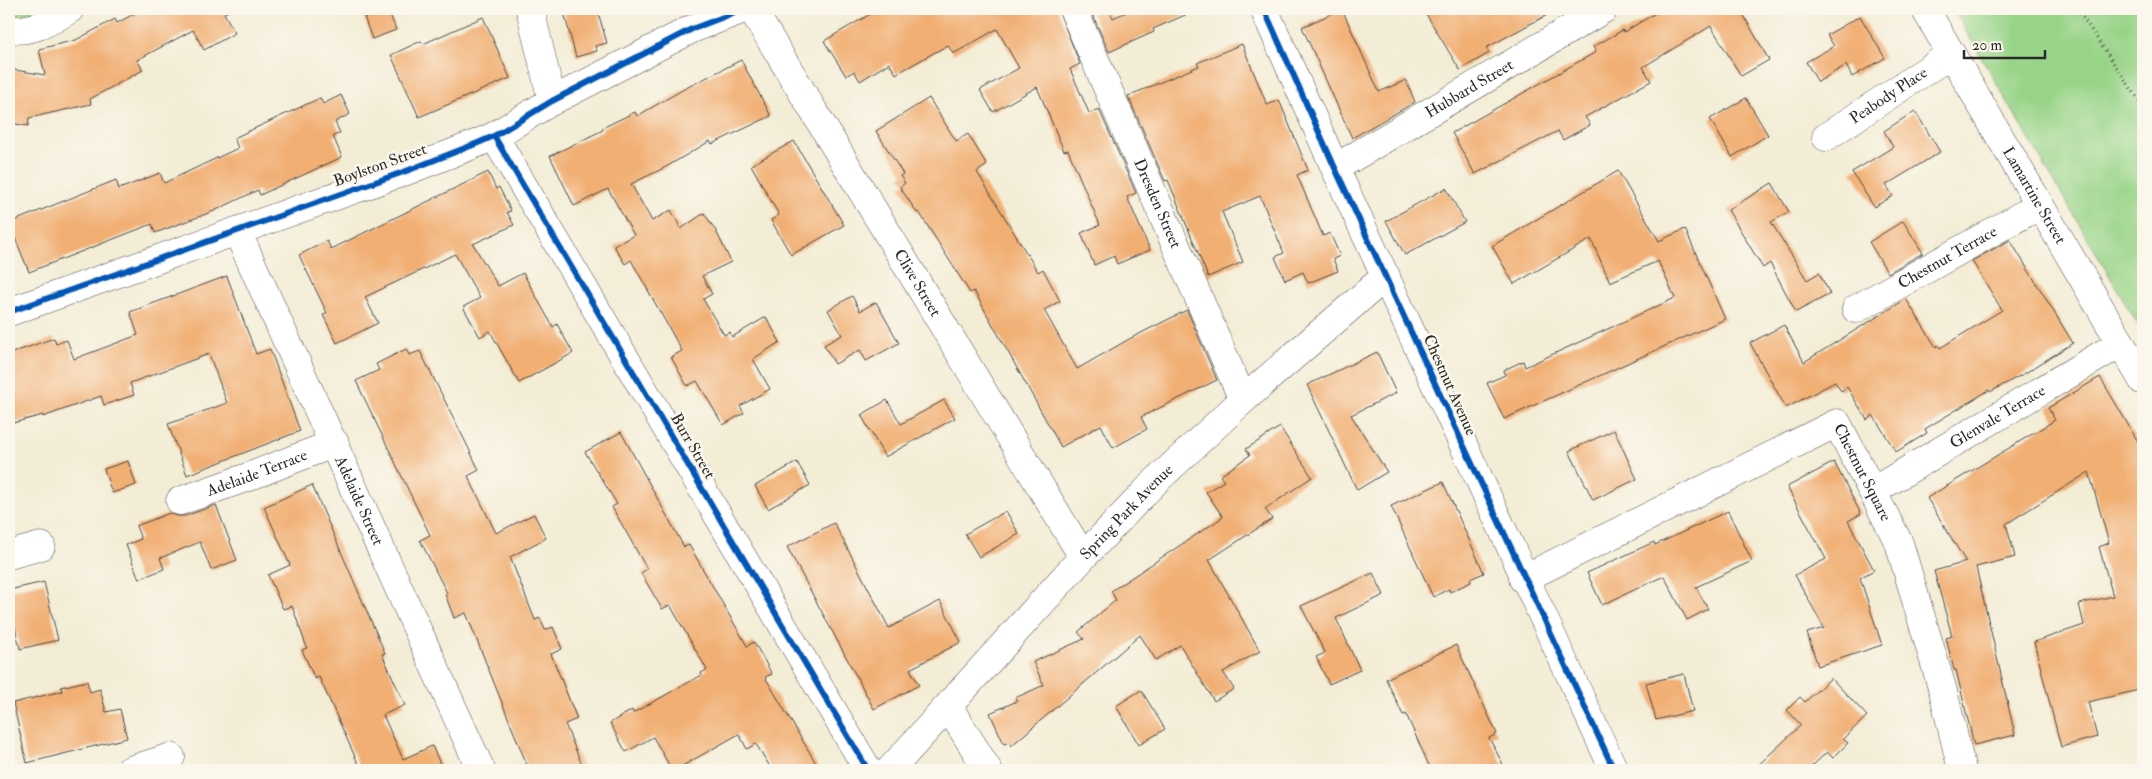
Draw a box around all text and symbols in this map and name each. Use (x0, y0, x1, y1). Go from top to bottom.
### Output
scale bar (1964, 28, 2046, 60)
text: 20 m (1972, 36, 2002, 55)
street label: Hubbard Street (1422, 55, 1517, 122)
street label: Peabody Place (1846, 62, 1931, 129)
street label: Boylston Street (331, 139, 429, 191)
street label: Lamartine Street (1998, 143, 2071, 248)
street label: Dresden Street (1129, 155, 1186, 251)
street label: Chestnut Terrace (1894, 221, 2001, 293)
street label: Clive Street (889, 245, 946, 320)
street label: Chestnut Avenue (1419, 331, 1481, 439)
street label: Glenvale Terrace (1946, 380, 2049, 453)
street label: Burr Street (666, 410, 720, 482)
street label: Chestnut Square (1829, 420, 1896, 525)
street label: Adelaide Terrace (203, 445, 310, 501)
street label: Adelaide Street (330, 452, 388, 549)
street label: Spring Park Avenue (1076, 460, 1178, 564)

